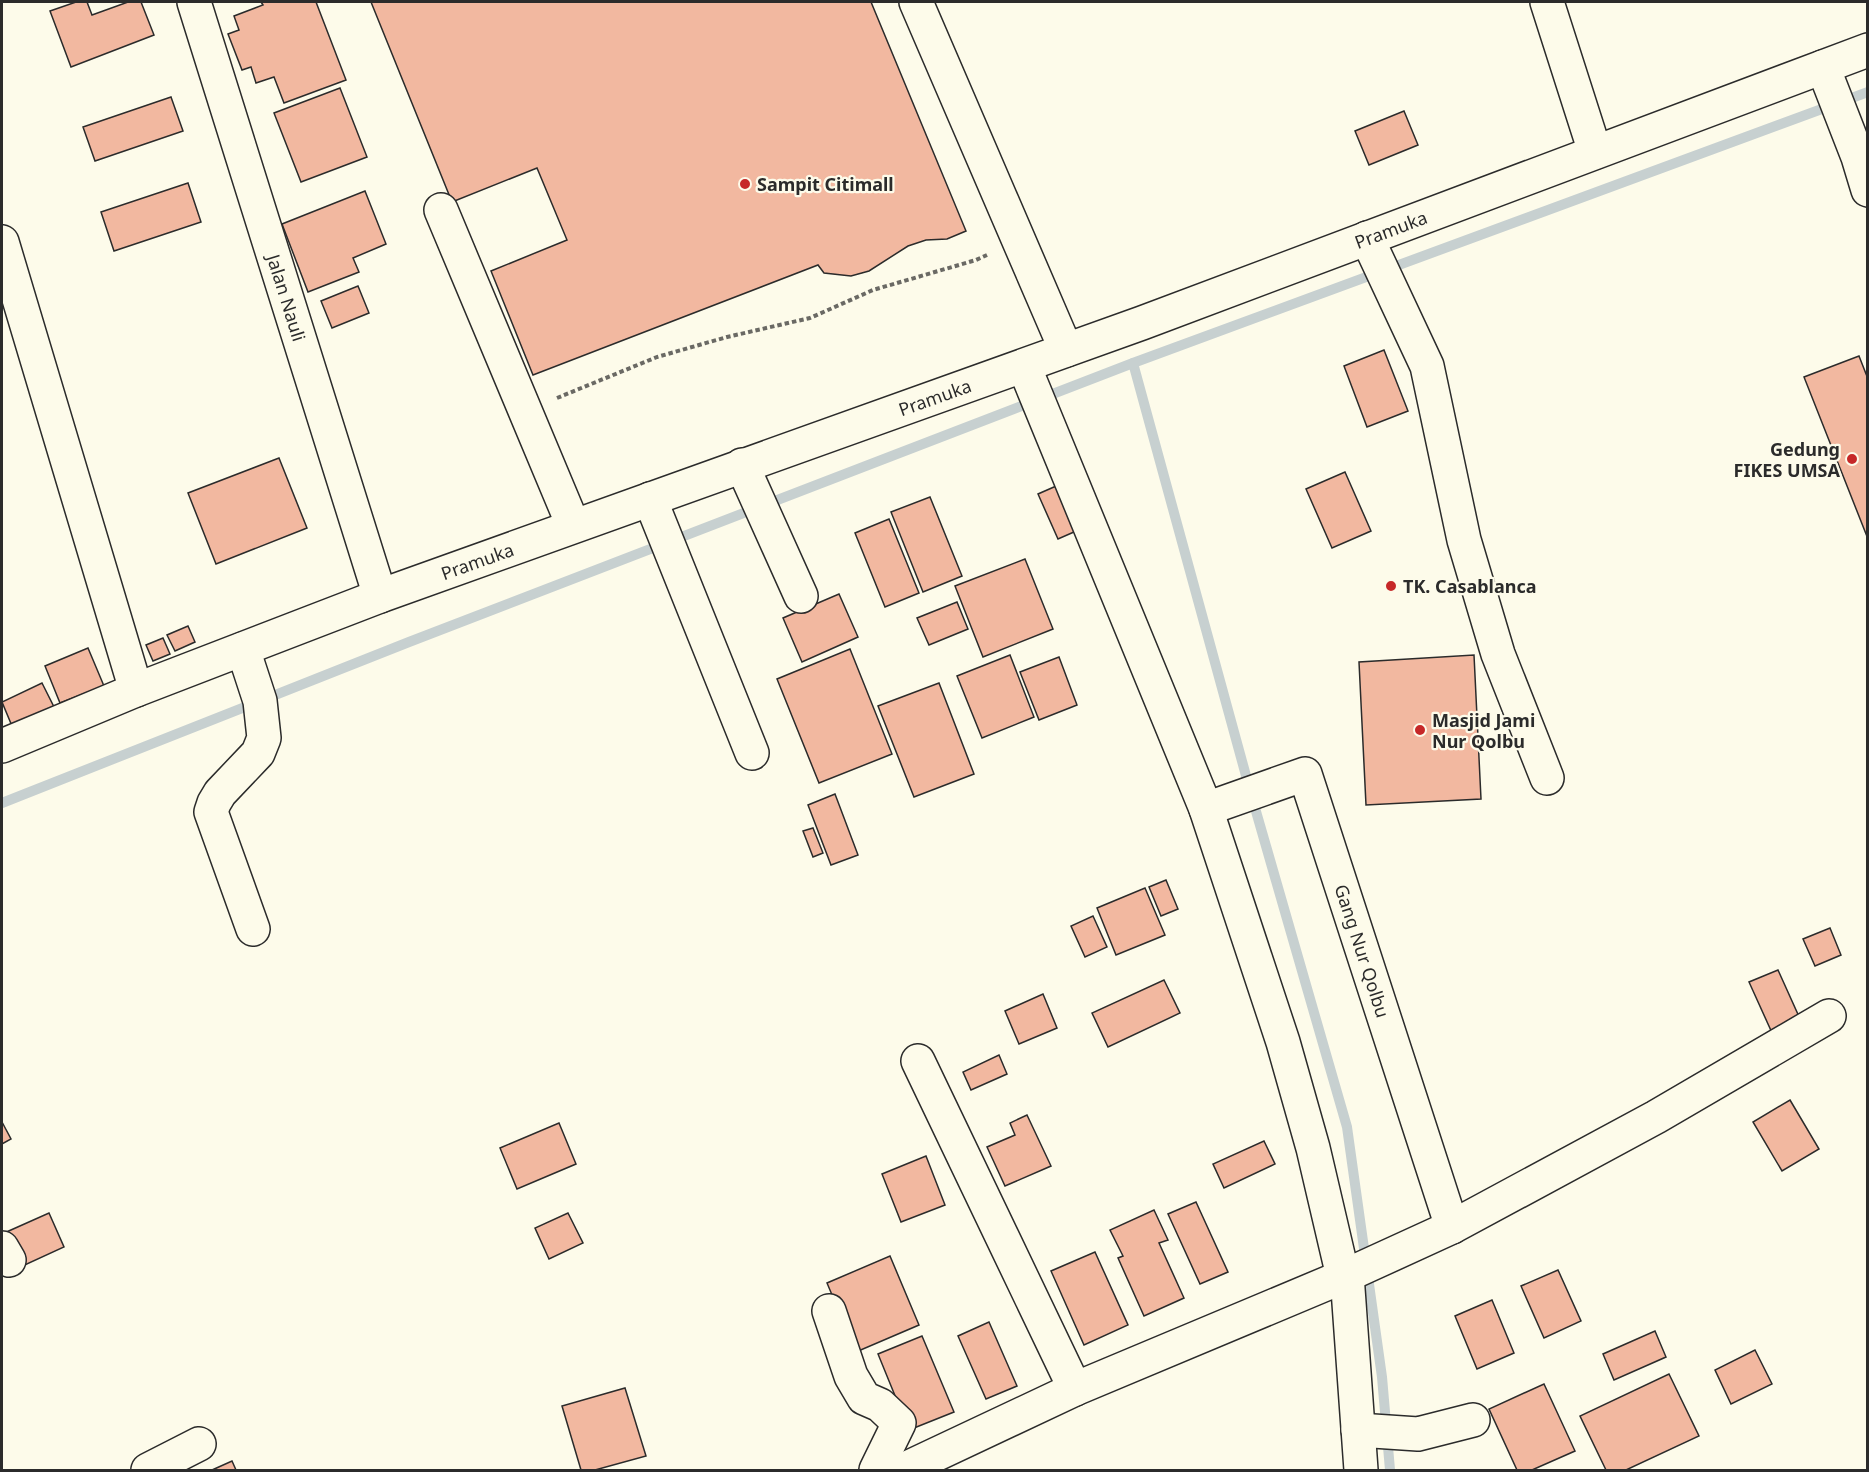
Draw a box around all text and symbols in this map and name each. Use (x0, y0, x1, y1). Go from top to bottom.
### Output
place label: Sampit Citimall (757, 172, 894, 196)
marker: Sampit Citimall (738, 177, 752, 191)
street label: Pramuka (1351, 205, 1431, 254)
street label: Jalan Nauli (261, 249, 312, 344)
street label: Pramuka (895, 373, 974, 421)
place label: Gedung FIKES UMSA (1734, 437, 1841, 482)
marker: Gedung FIKES UMSA (1845, 452, 1859, 466)
street label: Pramuka (438, 537, 517, 585)
place label: TK. Casablanca (1403, 574, 1537, 598)
marker: TK. Casablanca (1384, 579, 1398, 593)
place label: Masjid Jami Nur Qolbu (1432, 708, 1535, 753)
marker: Masjid Jami Nur Qolbu (1413, 723, 1427, 737)
street label: Gang Nur Qolbu (1330, 881, 1395, 1021)

